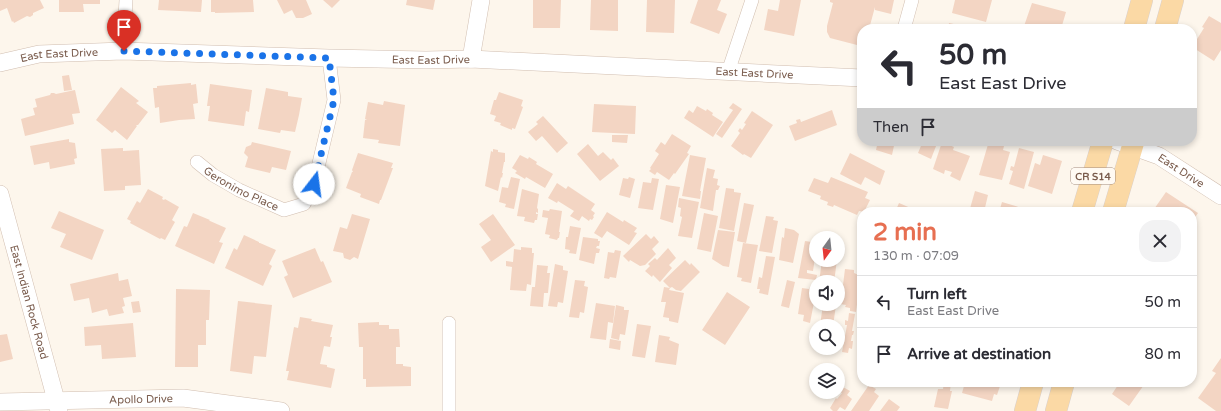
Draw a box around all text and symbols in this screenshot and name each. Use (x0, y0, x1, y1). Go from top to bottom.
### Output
pin (107, 10, 141, 51)
icon: arrive (113, 16, 135, 38)
text: 50 m (939, 38, 1007, 72)
icon: left (873, 40, 925, 92)
street label: East East Drive (19, 46, 98, 65)
street label: East East Drive (392, 53, 470, 67)
street label: East East Drive (715, 65, 794, 82)
text: East East Drive (939, 72, 1067, 94)
icon: arrive (917, 116, 939, 138)
text: Then (873, 118, 909, 136)
street label: East Drive (1155, 151, 1207, 190)
position arrow (293, 163, 335, 205)
street label: Geronimo Place (201, 164, 281, 214)
road number: CR S14 (1071, 168, 1115, 184)
text: 2 min (873, 218, 937, 247)
button: close (1139, 220, 1181, 262)
north arrow (809, 231, 845, 267)
map controls (809, 231, 845, 399)
street label: East Indian Rock Road (7, 244, 51, 361)
text: 130 m · 07:09 (873, 248, 959, 264)
button: sound (809, 275, 845, 311)
text: Turn left (907, 285, 967, 303)
icon: left (873, 291, 895, 313)
text: 50 m (1144, 293, 1181, 311)
text: East East Drive (907, 303, 999, 319)
button: search (809, 319, 845, 355)
icon: arrive (873, 343, 895, 365)
text: Arrive at destination (907, 345, 1051, 363)
text: 80 m (1144, 345, 1181, 363)
button: layers (809, 363, 845, 399)
street label: Apollo Drive (109, 392, 173, 407)

